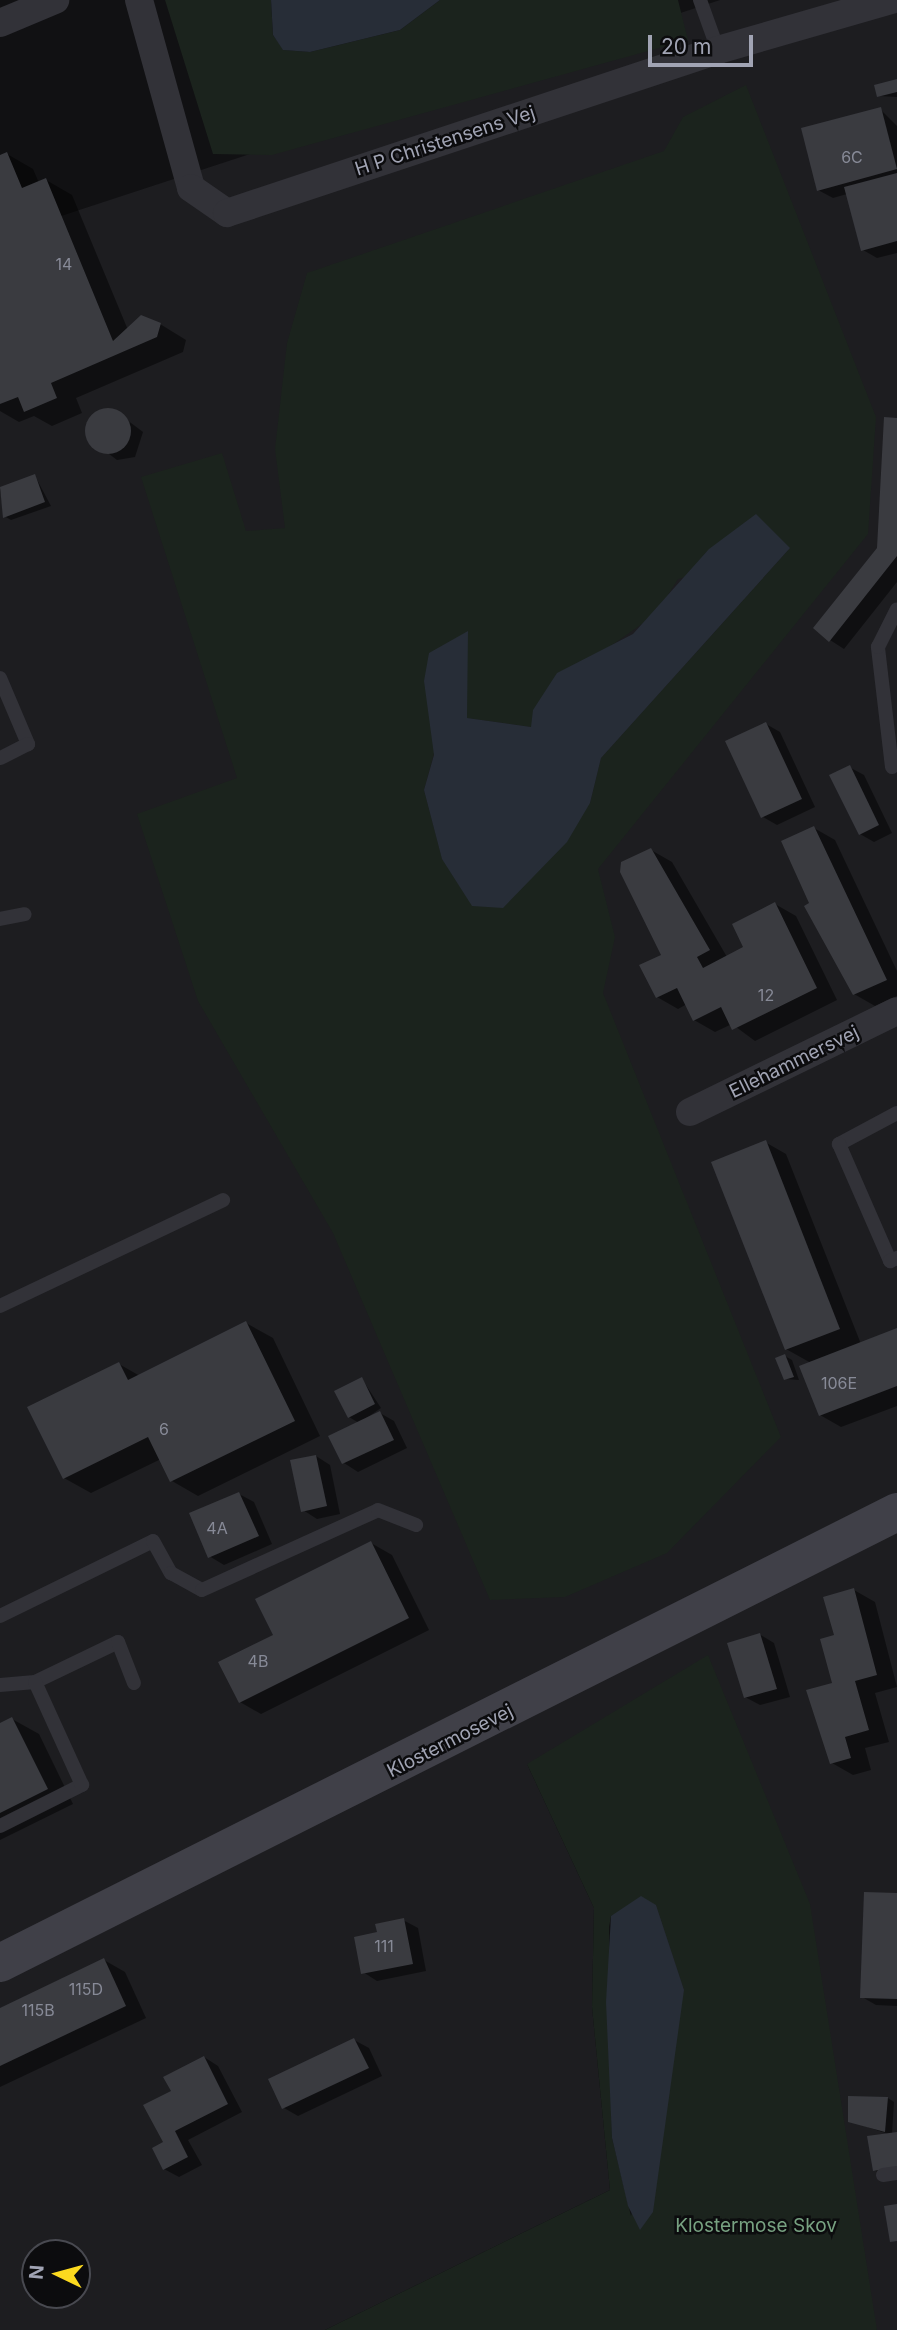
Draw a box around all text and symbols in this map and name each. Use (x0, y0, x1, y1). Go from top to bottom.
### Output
scale bar (652, 21, 757, 65)
text: 20 m (661, 34, 711, 59)
street label: H P Christensens Vej (352, 101, 538, 181)
house number: 6C (841, 147, 863, 167)
house number: 14 (56, 254, 72, 274)
house number: 12 (758, 985, 774, 1005)
street label: Ellehammersvej (726, 1021, 862, 1103)
house number: 106E (821, 1373, 857, 1393)
house number: 6 (159, 1419, 169, 1439)
house number: 4A (206, 1518, 228, 1538)
house number: 4B (248, 1651, 268, 1671)
street label: Klostermosevej (383, 1699, 517, 1783)
house number: 111 (374, 1936, 394, 1956)
house number: 115D (69, 1979, 103, 1999)
house number: 115B (21, 2000, 55, 2020)
park label: Klostermose Skov (675, 2215, 837, 2237)
north arrow (21, 2239, 91, 2309)
text: N (24, 2264, 49, 2281)

